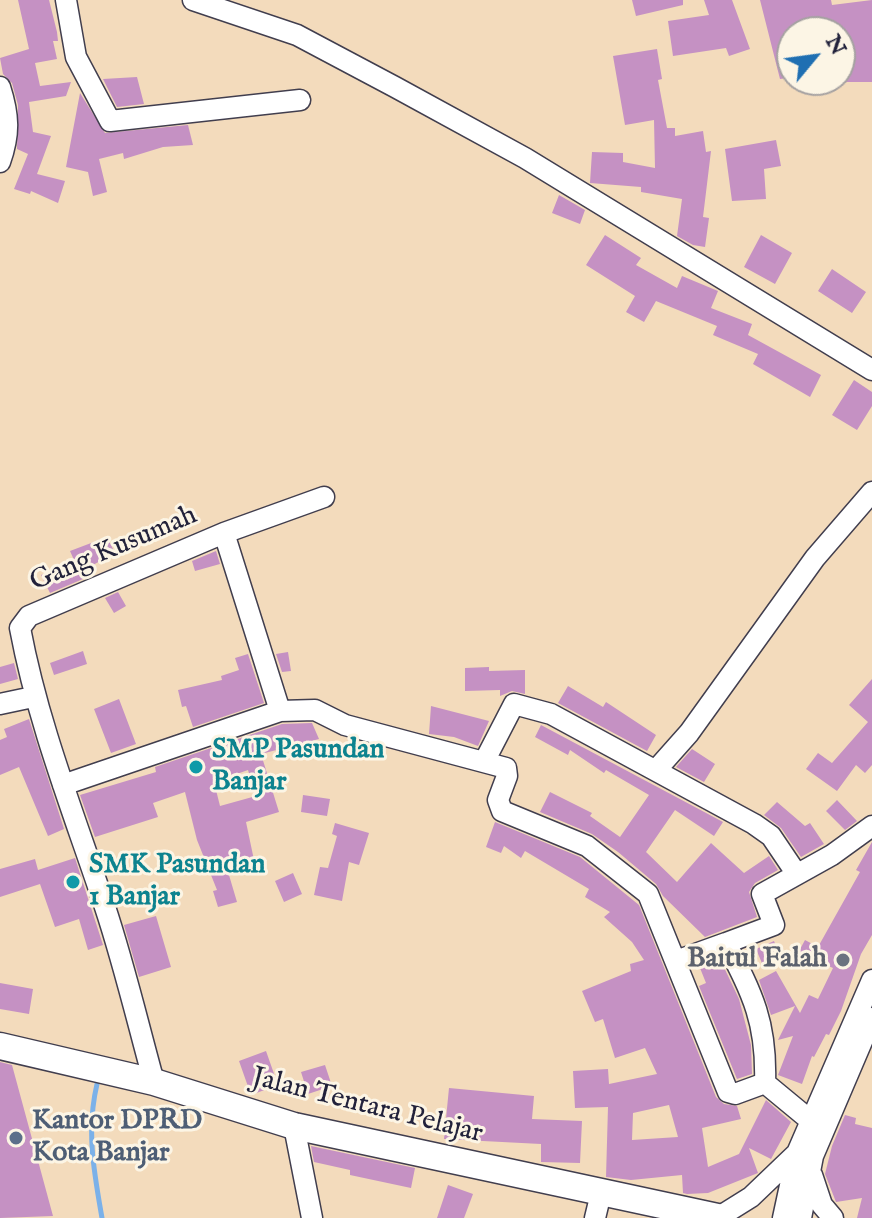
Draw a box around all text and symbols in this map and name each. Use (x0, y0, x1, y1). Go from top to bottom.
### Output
north arrow (776, 16, 856, 96)
text: N (818, 30, 852, 60)
street label: Gang Kusumah (25, 500, 203, 600)
place label: SMP Pasundan Banjar (212, 734, 384, 800)
marker: SMP Pasundan Banjar (187, 758, 205, 776)
place label: SMK Pasundan 1 Banjar (89, 849, 265, 915)
marker: SMK Pasundan 1 Banjar (64, 873, 82, 891)
place label: Baitul Falah (687, 943, 827, 977)
marker: Baitul Falah (834, 951, 852, 969)
street label: Jalan Tentara Pelajar (248, 1062, 486, 1152)
place label: Kantor DPRD Kota Banjar (32, 1105, 202, 1171)
marker: Kantor DPRD Kota Banjar (7, 1129, 25, 1147)

